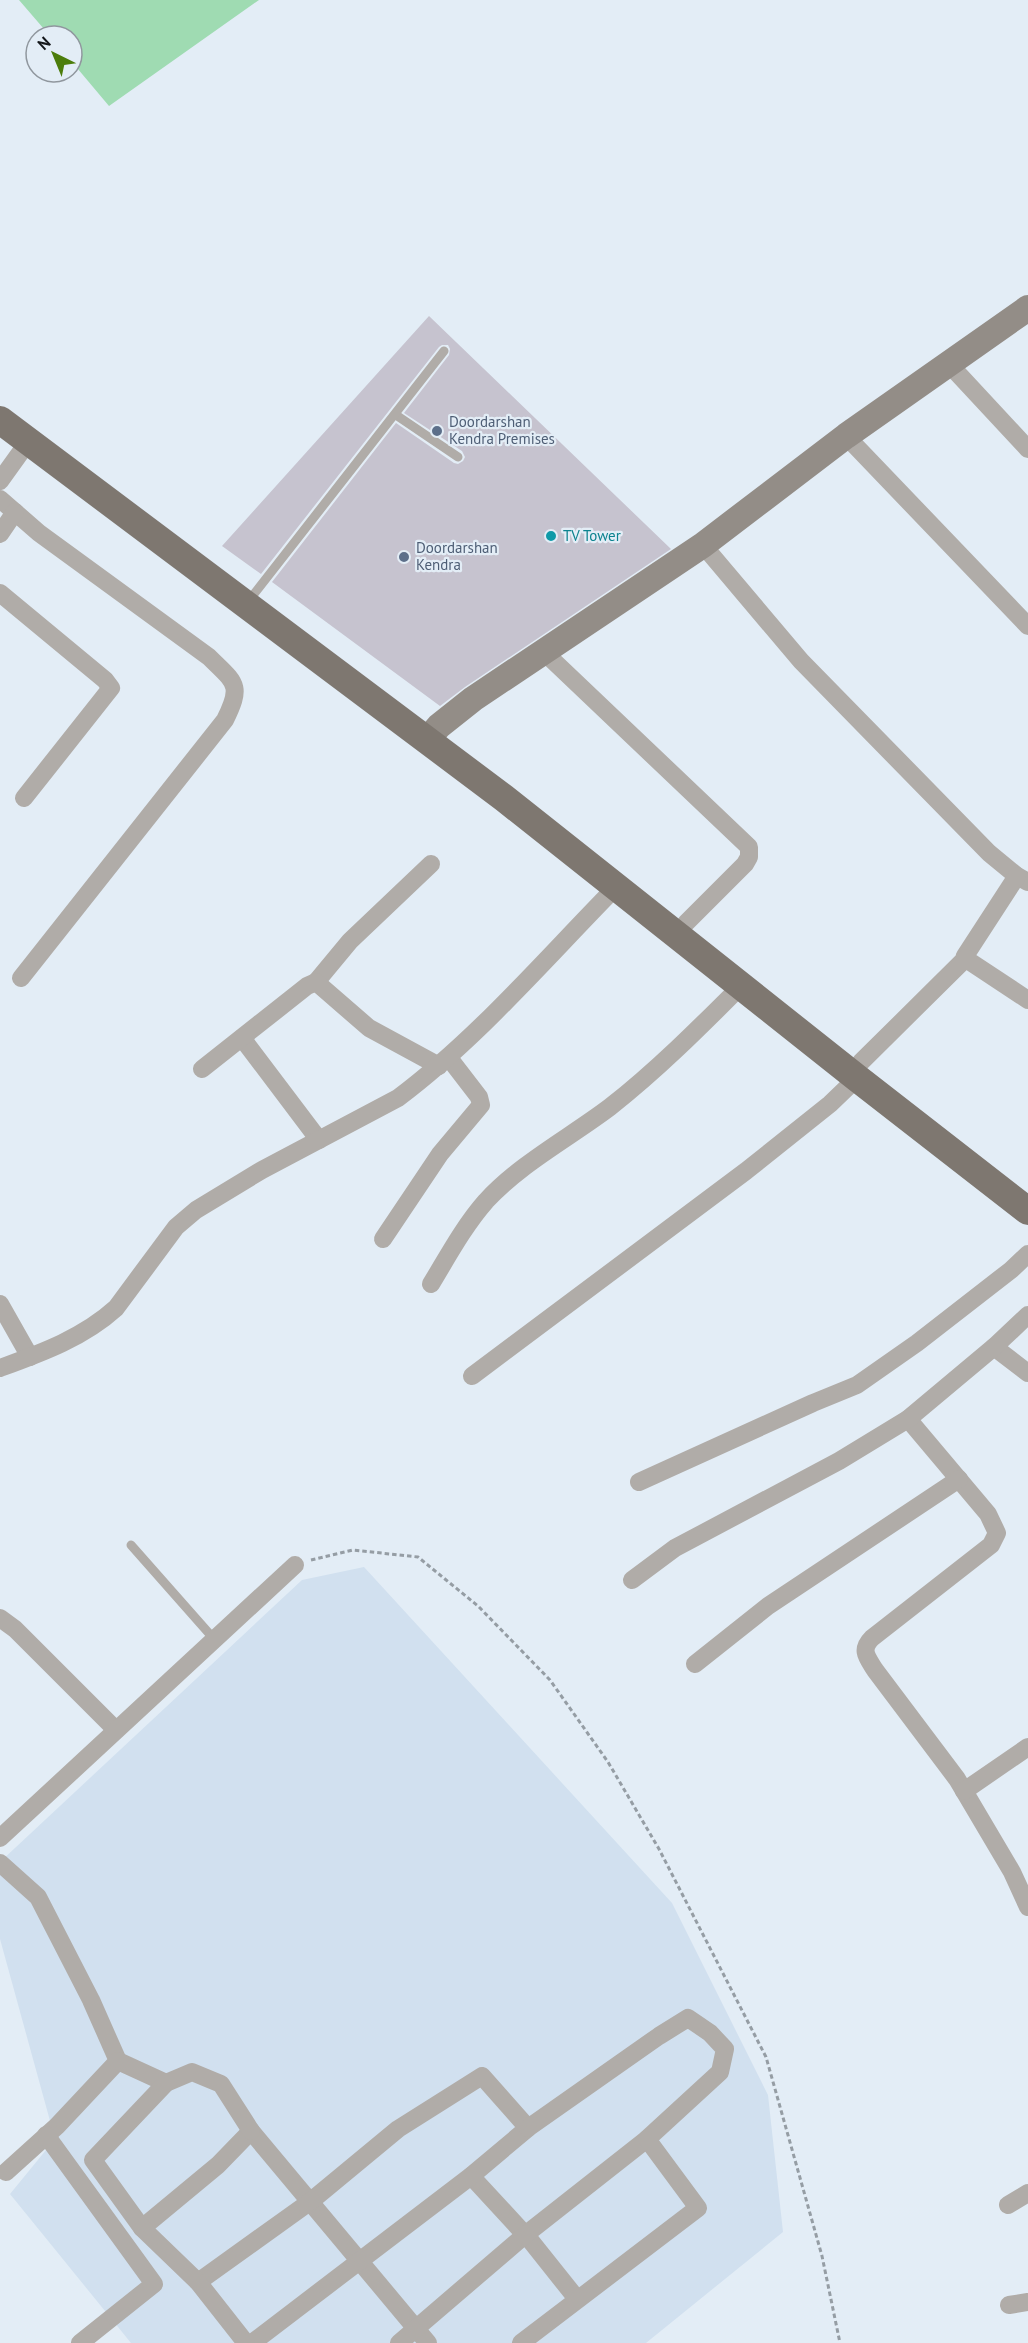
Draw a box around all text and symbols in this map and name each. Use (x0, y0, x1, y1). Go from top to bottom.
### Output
north arrow (24, 24, 84, 84)
text: N (33, 32, 54, 54)
place label: Doordarshan Kendra Premises (449, 412, 555, 448)
marker: Doordarshan Kendra Premises (430, 424, 444, 438)
place label: TV Tower (563, 526, 621, 545)
marker: TV Tower (544, 529, 558, 543)
place label: Doordarshan Kendra (416, 538, 498, 574)
marker: Doordarshan Kendra (397, 550, 411, 564)

